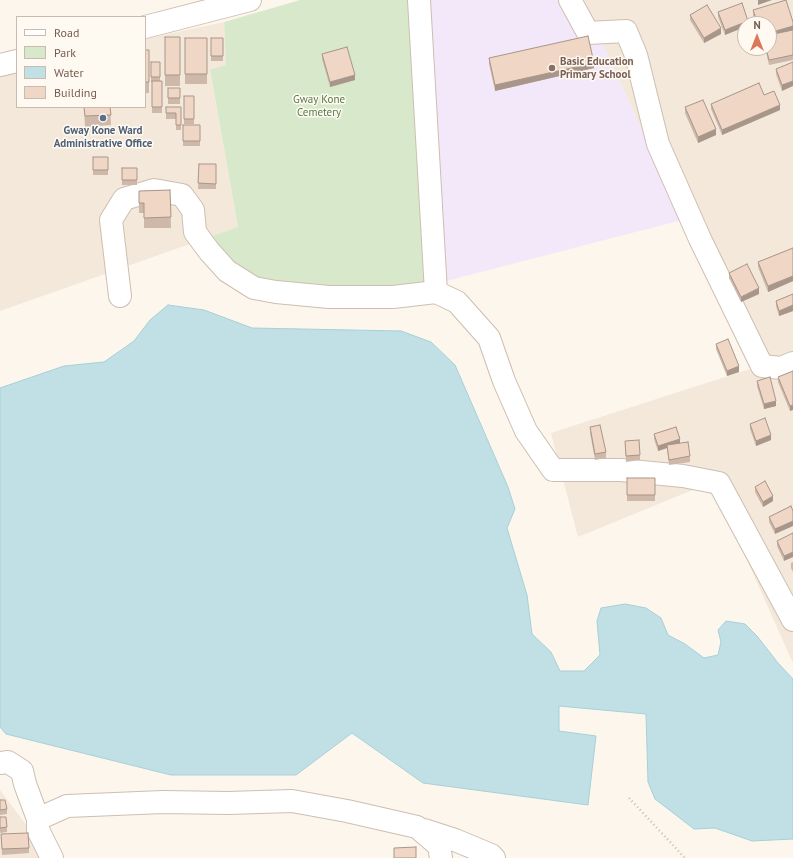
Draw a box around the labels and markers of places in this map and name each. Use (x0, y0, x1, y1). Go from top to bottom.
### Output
place label: Basic Education Primary School (560, 55, 634, 81)
marker: Basic Education Primary School (547, 63, 557, 73)
marker: Gway Kone Ward Administrative Office (98, 113, 108, 123)
place label: Gway Kone Ward Administrative Office (54, 124, 152, 150)

